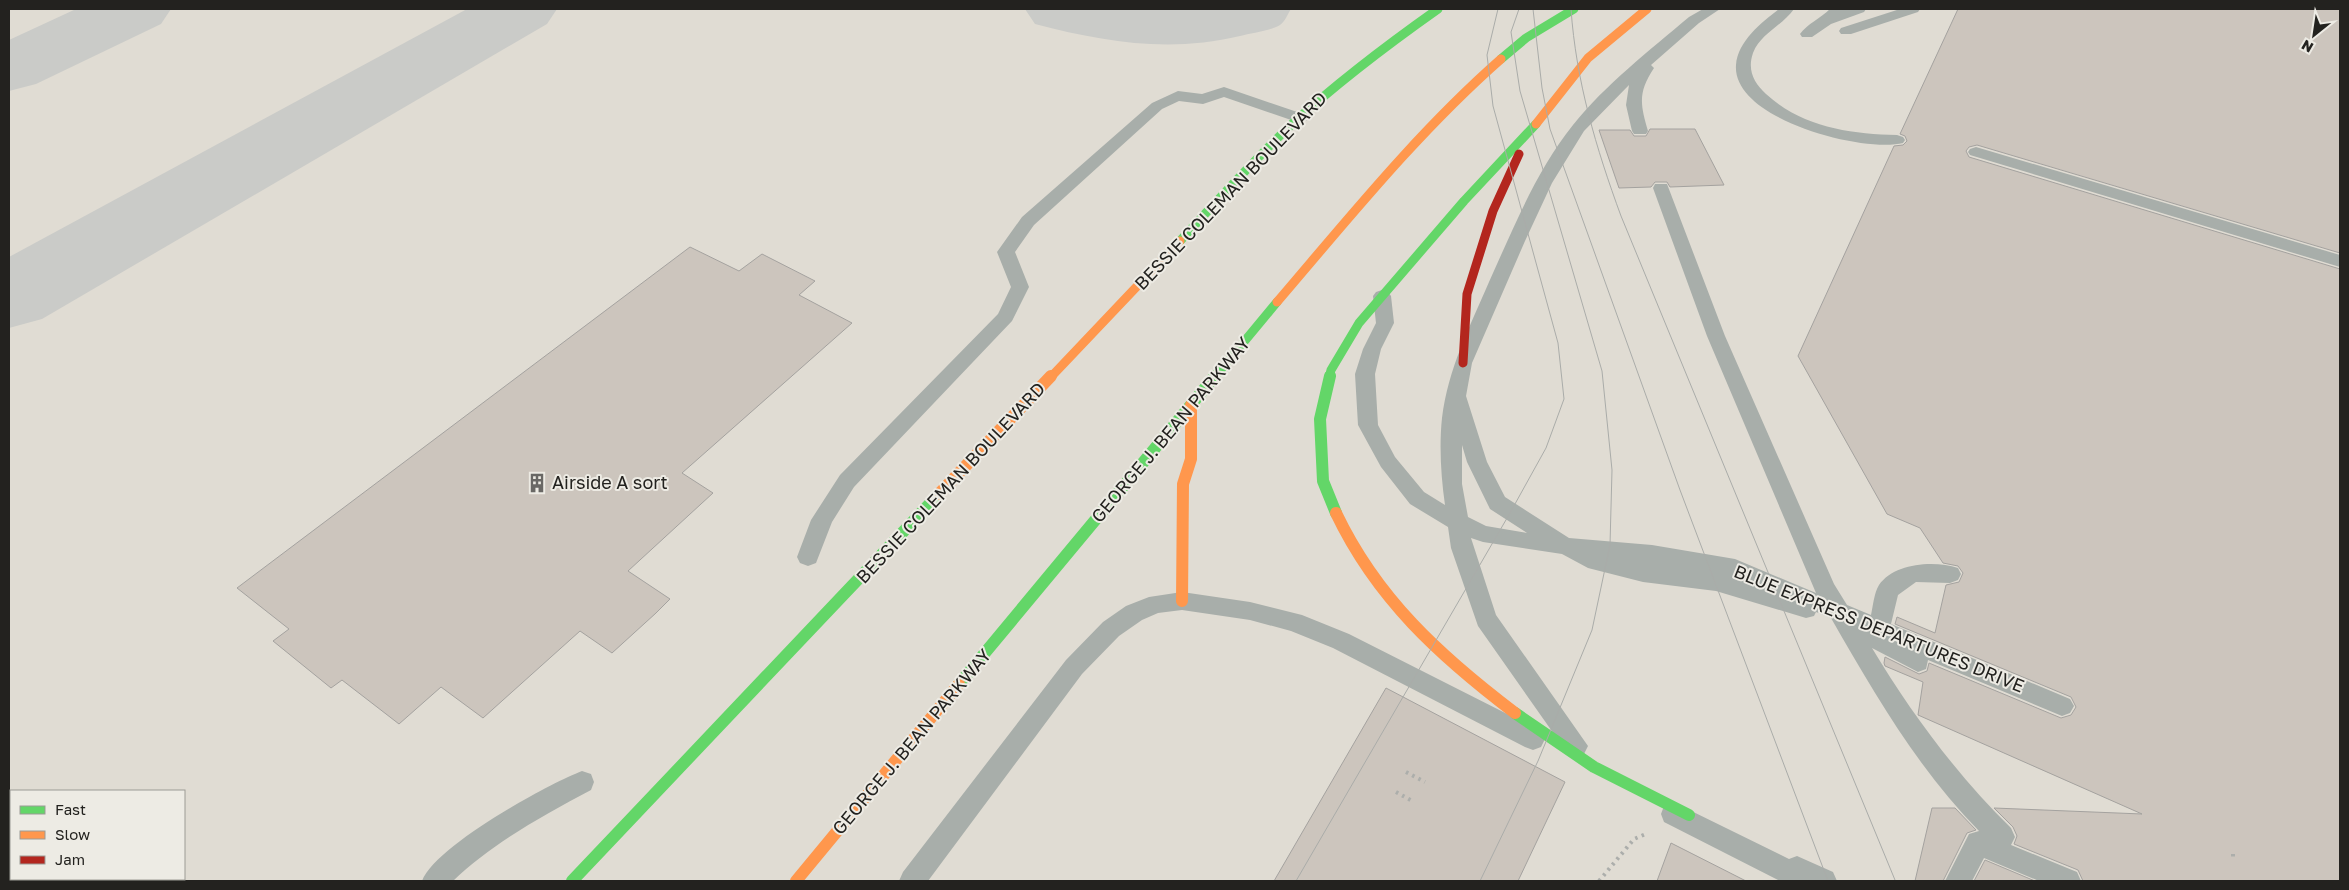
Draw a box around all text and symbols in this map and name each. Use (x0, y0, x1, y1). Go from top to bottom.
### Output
north arrow (2289, 10, 2339, 60)
text: N (2298, 37, 2316, 57)
street label: BESSIE COLEMAN BOULEVARD (1130, 87, 1331, 294)
street label: GEORGE J. BEAN PARKWAY (1086, 332, 1255, 527)
street label: BESSIE COLEMAN BOULEVARD (851, 377, 1049, 587)
place label: Airside A sort (552, 471, 668, 493)
building icon: Airside A sort (526, 472, 548, 494)
street label: BLUE EXPRESS DEPARTURES DRIVE (1731, 560, 2028, 697)
street label: GEORGE J. BEAN PARKWAY (827, 644, 996, 839)
legend (10, 790, 185, 880)
text: Fast (55, 800, 86, 818)
text: Slow (55, 825, 90, 843)
text: Jam (55, 850, 85, 868)

